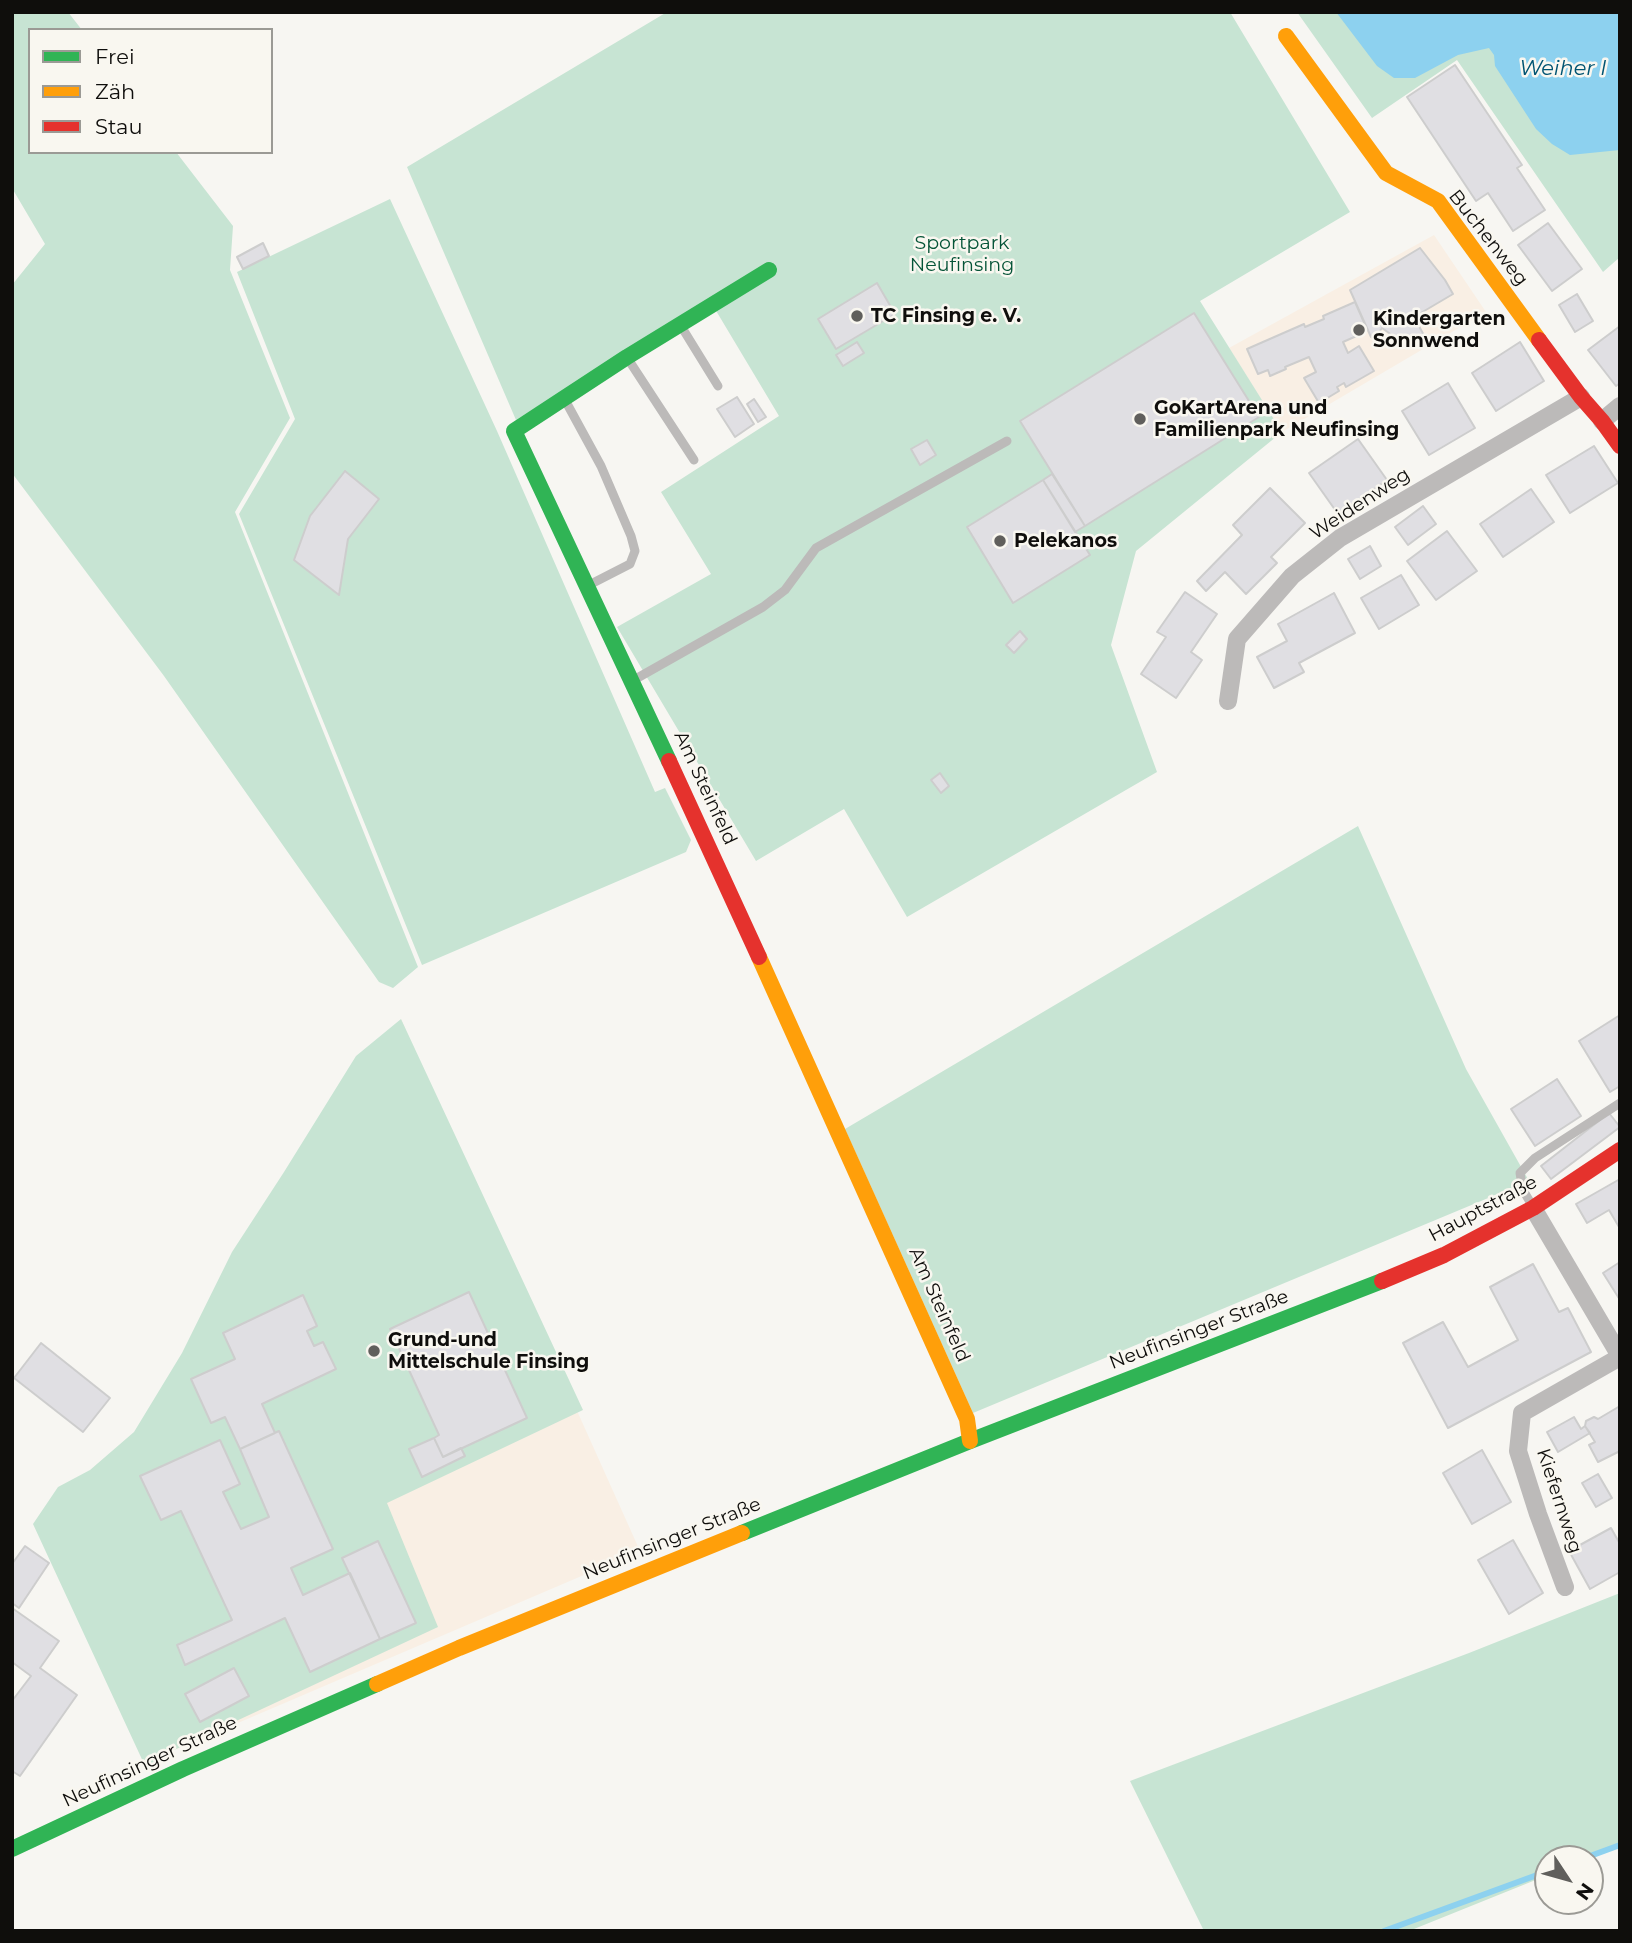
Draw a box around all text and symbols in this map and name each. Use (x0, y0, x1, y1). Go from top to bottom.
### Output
legend (28, 28, 273, 154)
text: Frei (95, 44, 135, 69)
water label: Weiher I (1519, 56, 1607, 82)
text: Zäh (95, 79, 135, 104)
text: Stau (95, 114, 143, 139)
street label: Buchenweg (1443, 185, 1533, 291)
park label: Sportpark Neufinsing (910, 232, 1014, 276)
place label: TC Finsing e. V. (871, 305, 1021, 327)
marker: TC Finsing e. V. (849, 308, 865, 324)
place label: Kindergarten Sonnwend (1373, 308, 1506, 352)
marker: Kindergarten Sonnwend (1351, 322, 1367, 338)
place label: GoKartArena und Familienpark Neufinsing (1154, 397, 1399, 441)
marker: GoKartArena und Familienpark Neufinsing (1132, 411, 1148, 427)
street label: Weidenweg (1306, 463, 1414, 545)
place label: Pelekanos (1014, 530, 1117, 552)
marker: Pelekanos (992, 533, 1008, 549)
street label: Am Steinfeld (669, 727, 741, 849)
street label: Hauptstraße (1425, 1171, 1541, 1247)
street label: Am Steinfeld (904, 1244, 974, 1366)
street label: Neufinsinger Straße (1106, 1285, 1292, 1375)
place label: Grund-und Mittelschule Finsing (388, 1329, 589, 1373)
marker: Grund-und Mittelschule Finsing (366, 1343, 382, 1359)
street label: Kiefernweg (1531, 1446, 1587, 1556)
street label: Neufinsinger Straße (580, 1493, 764, 1585)
street label: Neufinsinger Straße (59, 1712, 241, 1812)
north arrow (1534, 1845, 1604, 1915)
text: N (1571, 1878, 1599, 1904)

